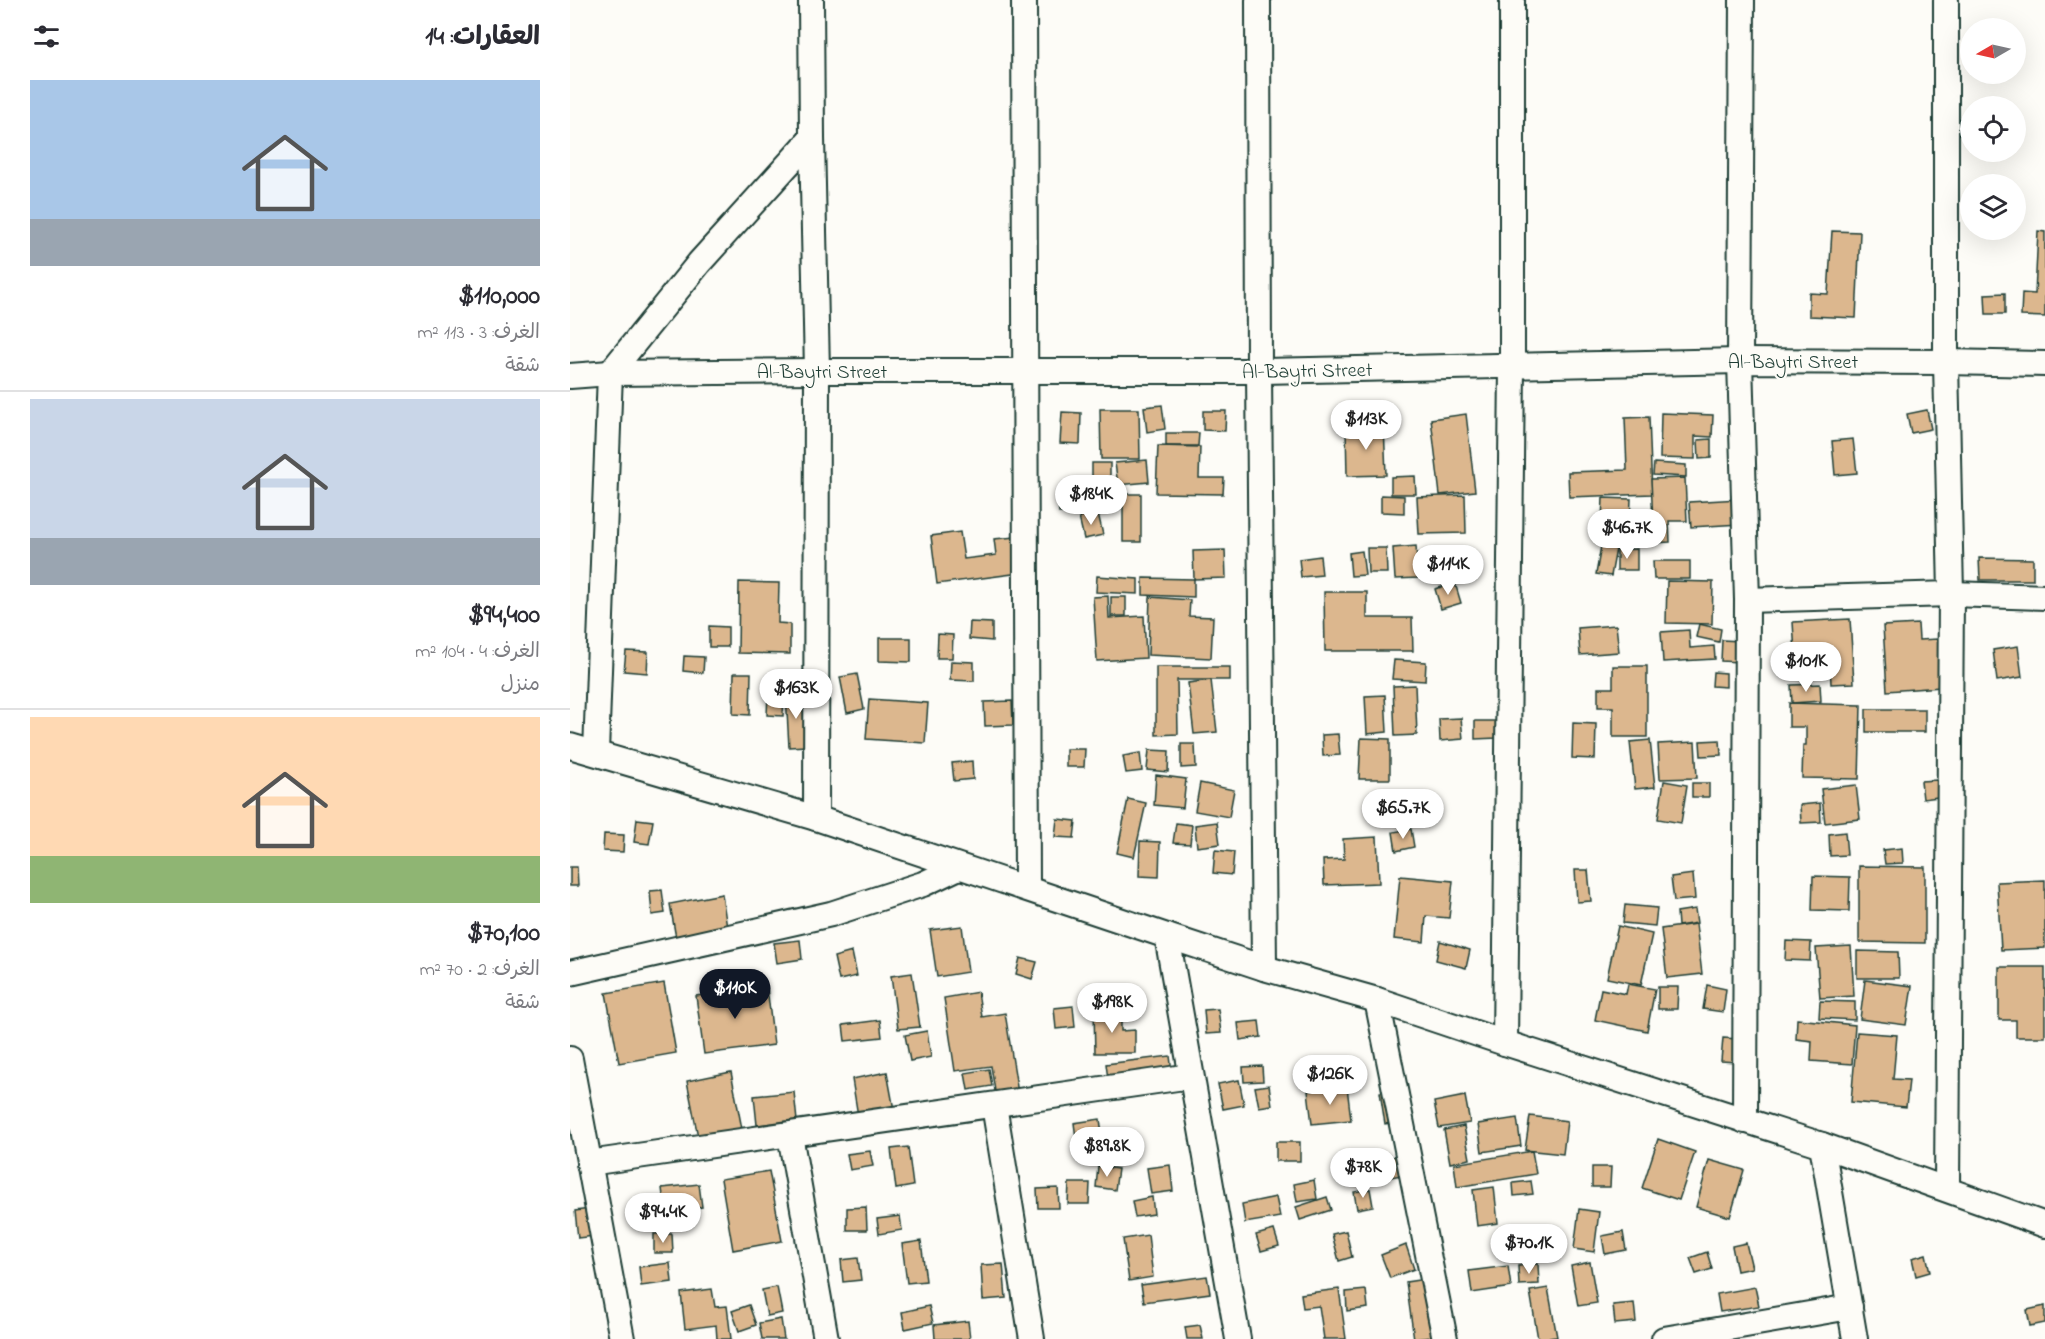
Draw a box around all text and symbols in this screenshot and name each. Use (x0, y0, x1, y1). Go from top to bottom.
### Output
north arrow (1960, 18, 2026, 84)
map controls (1960, 18, 2026, 240)
text: العقارات: 14 (425, 19, 540, 57)
icon: filters (30, 20, 63, 53)
button: locate (1960, 96, 2026, 162)
icon: home (231, 119, 339, 227)
button: layers (1960, 174, 2026, 240)
text: $110,000 (458, 278, 540, 316)
text: الغرف: 3 · 113 m² (417, 319, 540, 348)
street label: Al-Baytri Street (1728, 349, 1859, 378)
text: شقة (505, 352, 540, 381)
street label: Al-Baytri Street (1242, 357, 1373, 388)
street label: Al-Baytri Street (757, 359, 888, 388)
pin: $113K (1324, 400, 1408, 451)
text: $113K (1345, 405, 1387, 434)
icon: home (231, 438, 339, 546)
pin: $184K (1049, 475, 1133, 526)
text: $184K (1069, 480, 1113, 509)
pin: $46.7K (1578, 509, 1676, 560)
text: $46.7K (1601, 514, 1653, 543)
pin: $114K (1406, 545, 1490, 596)
text: $114K (1427, 550, 1469, 579)
text: $94,400 (468, 597, 540, 635)
text: الغرف: 4 · 104 m² (415, 638, 540, 667)
pin: $101K (1764, 642, 1848, 693)
text: $101K (1784, 647, 1828, 676)
pin: $163K (754, 669, 838, 720)
text: منزل (501, 671, 540, 700)
text: $163K (773, 674, 819, 703)
icon: home (231, 756, 339, 864)
pin: $65.7K (1354, 789, 1452, 840)
text: $65.7K (1376, 794, 1430, 823)
text: $70,100 (467, 915, 540, 953)
text: الغرف: 2 · 70 m² (420, 956, 540, 985)
pin: $110K (693, 969, 777, 1020)
text: $110K (713, 974, 757, 1003)
pin: $198K (1070, 983, 1154, 1034)
text: $198K (1091, 988, 1133, 1017)
text: شقة (505, 989, 540, 1018)
pin: $126K (1288, 1055, 1372, 1106)
text: $126K (1307, 1060, 1353, 1089)
pin: $89.8K (1058, 1127, 1156, 1178)
text: $89.8K (1084, 1132, 1130, 1161)
pin: $78K (1327, 1148, 1399, 1199)
text: $78K (1344, 1153, 1382, 1182)
pin: $94.4K (614, 1193, 712, 1244)
text: $94.4K (639, 1198, 687, 1227)
pin: $70.1K (1480, 1224, 1578, 1275)
text: $70.1K (1504, 1229, 1554, 1258)

